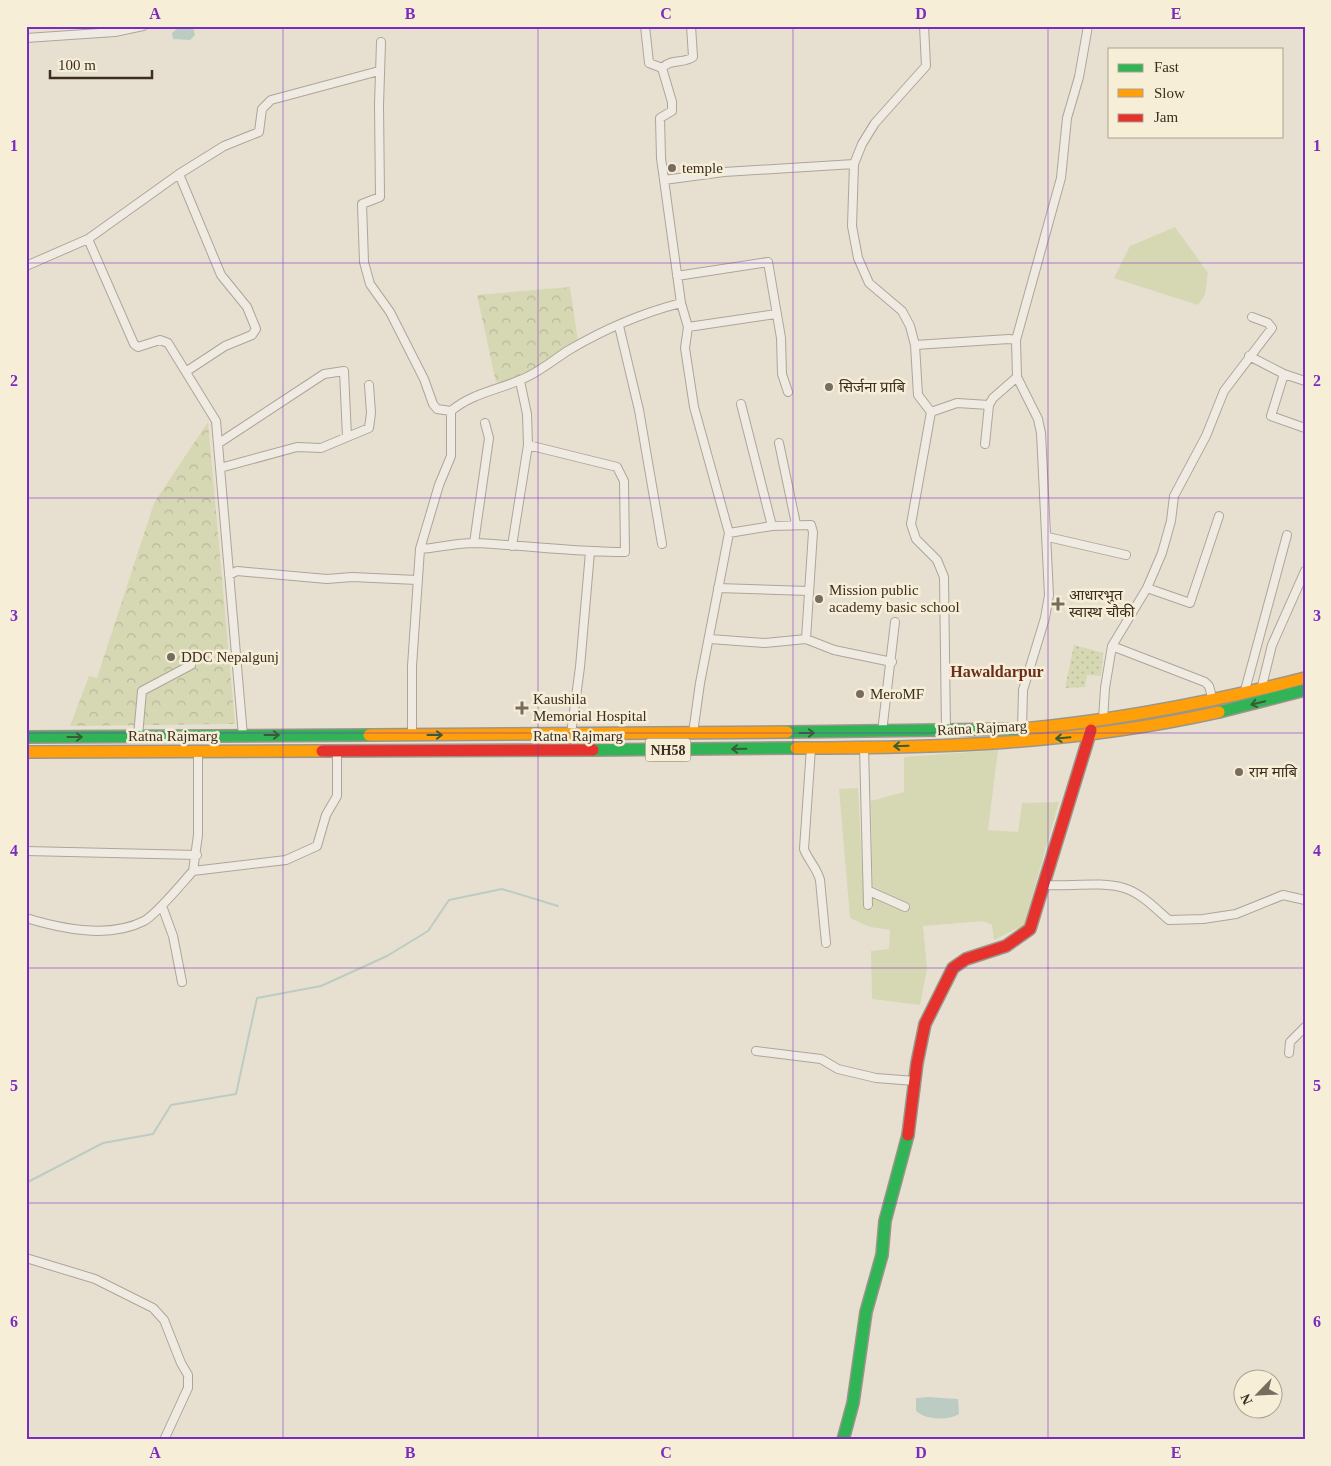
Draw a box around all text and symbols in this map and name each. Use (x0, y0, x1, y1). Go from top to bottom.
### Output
text: A (149, 5, 161, 22)
text: B (405, 5, 416, 22)
text: C (660, 5, 672, 22)
text: D (915, 5, 927, 22)
text: E (1171, 5, 1181, 22)
scale bar (50, 48, 152, 80)
legend (1108, 48, 1284, 138)
text: 100 m (58, 57, 96, 73)
text: Fast (1154, 59, 1180, 75)
text: Slow (1154, 85, 1185, 101)
text: Jam (1154, 109, 1178, 125)
text: 1 (10, 137, 18, 154)
text: 1 (1313, 137, 1321, 154)
place label: temple (682, 160, 723, 176)
marker: temple (666, 162, 678, 174)
text: 2 (10, 372, 18, 389)
text: 2 (1313, 372, 1321, 389)
place label: सिर्जना प्राबि (839, 378, 905, 395)
marker: सिर्जना प्राबि (823, 381, 835, 393)
place label: Mission public academy basic school (829, 582, 960, 615)
place label: आधारभुत स्वास्थ चौकी (1069, 587, 1136, 620)
marker: Mission public academy basic school (813, 593, 825, 605)
marker: आधारभुत स्वास्थ चौकी (1051, 597, 1065, 611)
text: 3 (10, 607, 18, 624)
text: 3 (1313, 607, 1321, 624)
place label: DDC Nepalgunj (181, 649, 279, 665)
marker: DDC Nepalgunj (165, 651, 177, 663)
district label: Hawaldarpur (950, 663, 1044, 681)
place label: MeroMF (870, 686, 924, 702)
marker: MeroMF (854, 688, 866, 700)
place label: Kaushila Memorial Hospital (533, 691, 647, 724)
one-way arrow (1250, 699, 1266, 708)
marker: Kaushila Memorial Hospital (515, 701, 529, 715)
street label: Ratna Rajmarg (937, 718, 1028, 738)
street label: Ratna Rajmarg (128, 728, 219, 744)
street label: Ratna Rajmarg (533, 728, 624, 744)
one-way arrow (799, 728, 815, 738)
one-way arrow (264, 730, 280, 740)
one-way arrow (426, 730, 443, 740)
one-way arrow (67, 732, 83, 741)
one-way arrow (1056, 733, 1072, 743)
road number: NH58 (646, 738, 690, 762)
one-way arrow (893, 742, 909, 751)
one-way arrow (731, 744, 748, 754)
place label: राम माबि (1249, 764, 1297, 780)
marker: राम माबि (1233, 766, 1245, 778)
text: 4 (10, 842, 18, 859)
text: 4 (1313, 842, 1321, 859)
text: 5 (10, 1077, 18, 1094)
text: 5 (1313, 1077, 1321, 1094)
text: 6 (10, 1313, 18, 1330)
text: 6 (1313, 1313, 1321, 1330)
north arrow (1234, 1368, 1284, 1418)
text: N (1238, 1391, 1255, 1407)
text: A (149, 1444, 161, 1461)
text: B (405, 1444, 416, 1461)
text: C (660, 1444, 672, 1461)
text: D (915, 1444, 927, 1461)
text: E (1171, 1444, 1181, 1461)

